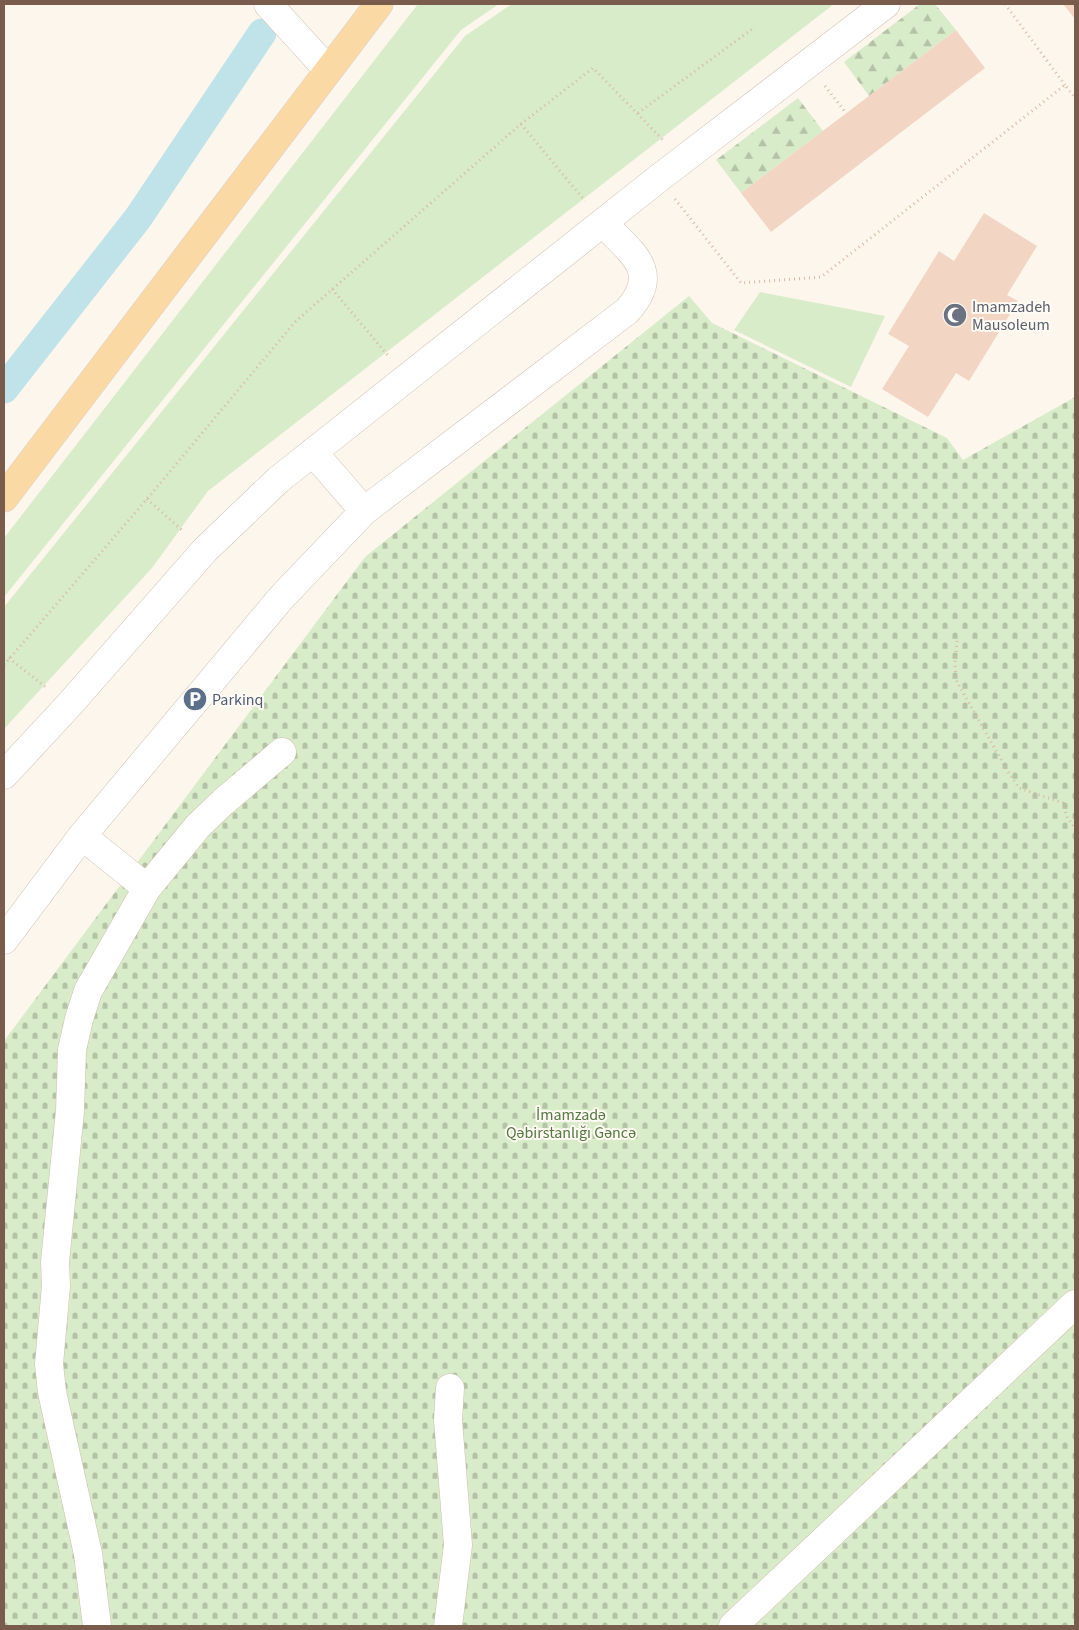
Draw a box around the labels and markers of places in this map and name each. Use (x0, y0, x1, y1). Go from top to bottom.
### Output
place label: Imamzadeh Mausoleum (972, 296, 1051, 336)
mosque icon: Imamzadeh Mausoleum (942, 302, 968, 328)
parking icon: Parkinq (182, 686, 208, 712)
place label: Parkinq (212, 689, 263, 711)

